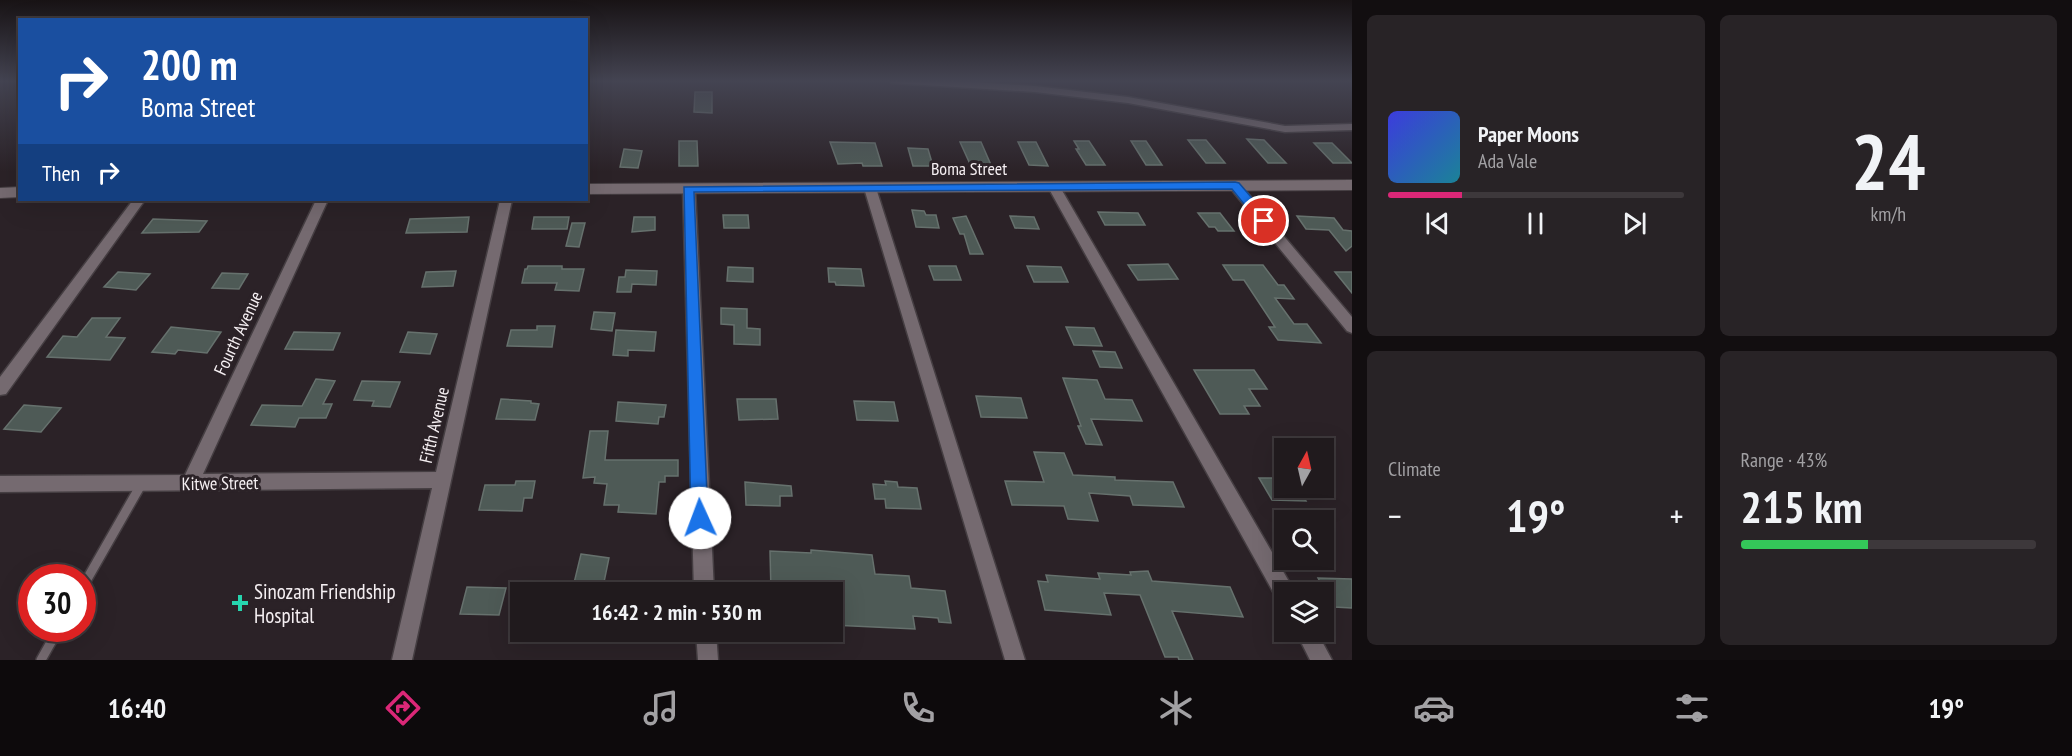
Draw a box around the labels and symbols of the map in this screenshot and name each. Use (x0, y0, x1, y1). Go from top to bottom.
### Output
street label: Boma Street (931, 157, 1007, 180)
pin (1238, 195, 1289, 246)
street label: Fourth Avenue (209, 287, 267, 379)
street label: Fifth Avenue (414, 385, 454, 465)
north arrow (1274, 438, 1334, 498)
street label: Kitwe Street (181, 471, 259, 495)
position arrow (668, 486, 732, 550)
speed limit sign: 30 (18, 564, 96, 642)
place label: Sinozam Friendship Hospital (254, 578, 396, 629)
marker: Sinozam Friendship Hospital (231, 594, 249, 612)

